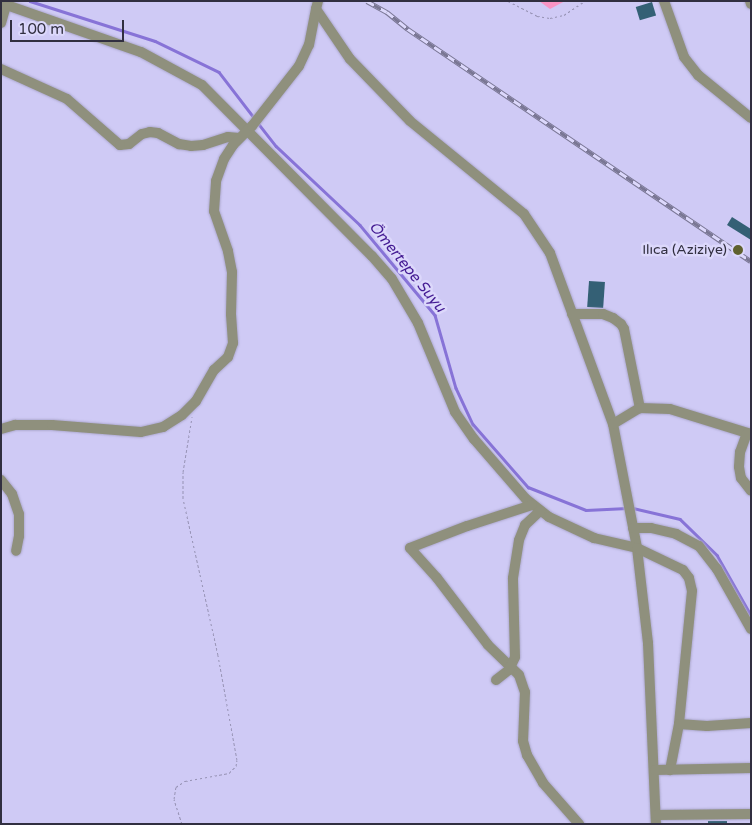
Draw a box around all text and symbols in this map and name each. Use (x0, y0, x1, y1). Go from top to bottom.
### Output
scale bar (12, 10, 126, 42)
text: 100 m (18, 20, 64, 38)
water label: Ömertepe Suyu (365, 218, 449, 316)
place label: Ilıca (Aziziye) (642, 242, 727, 258)
marker: Ilıca (Aziziye) (731, 243, 745, 257)

